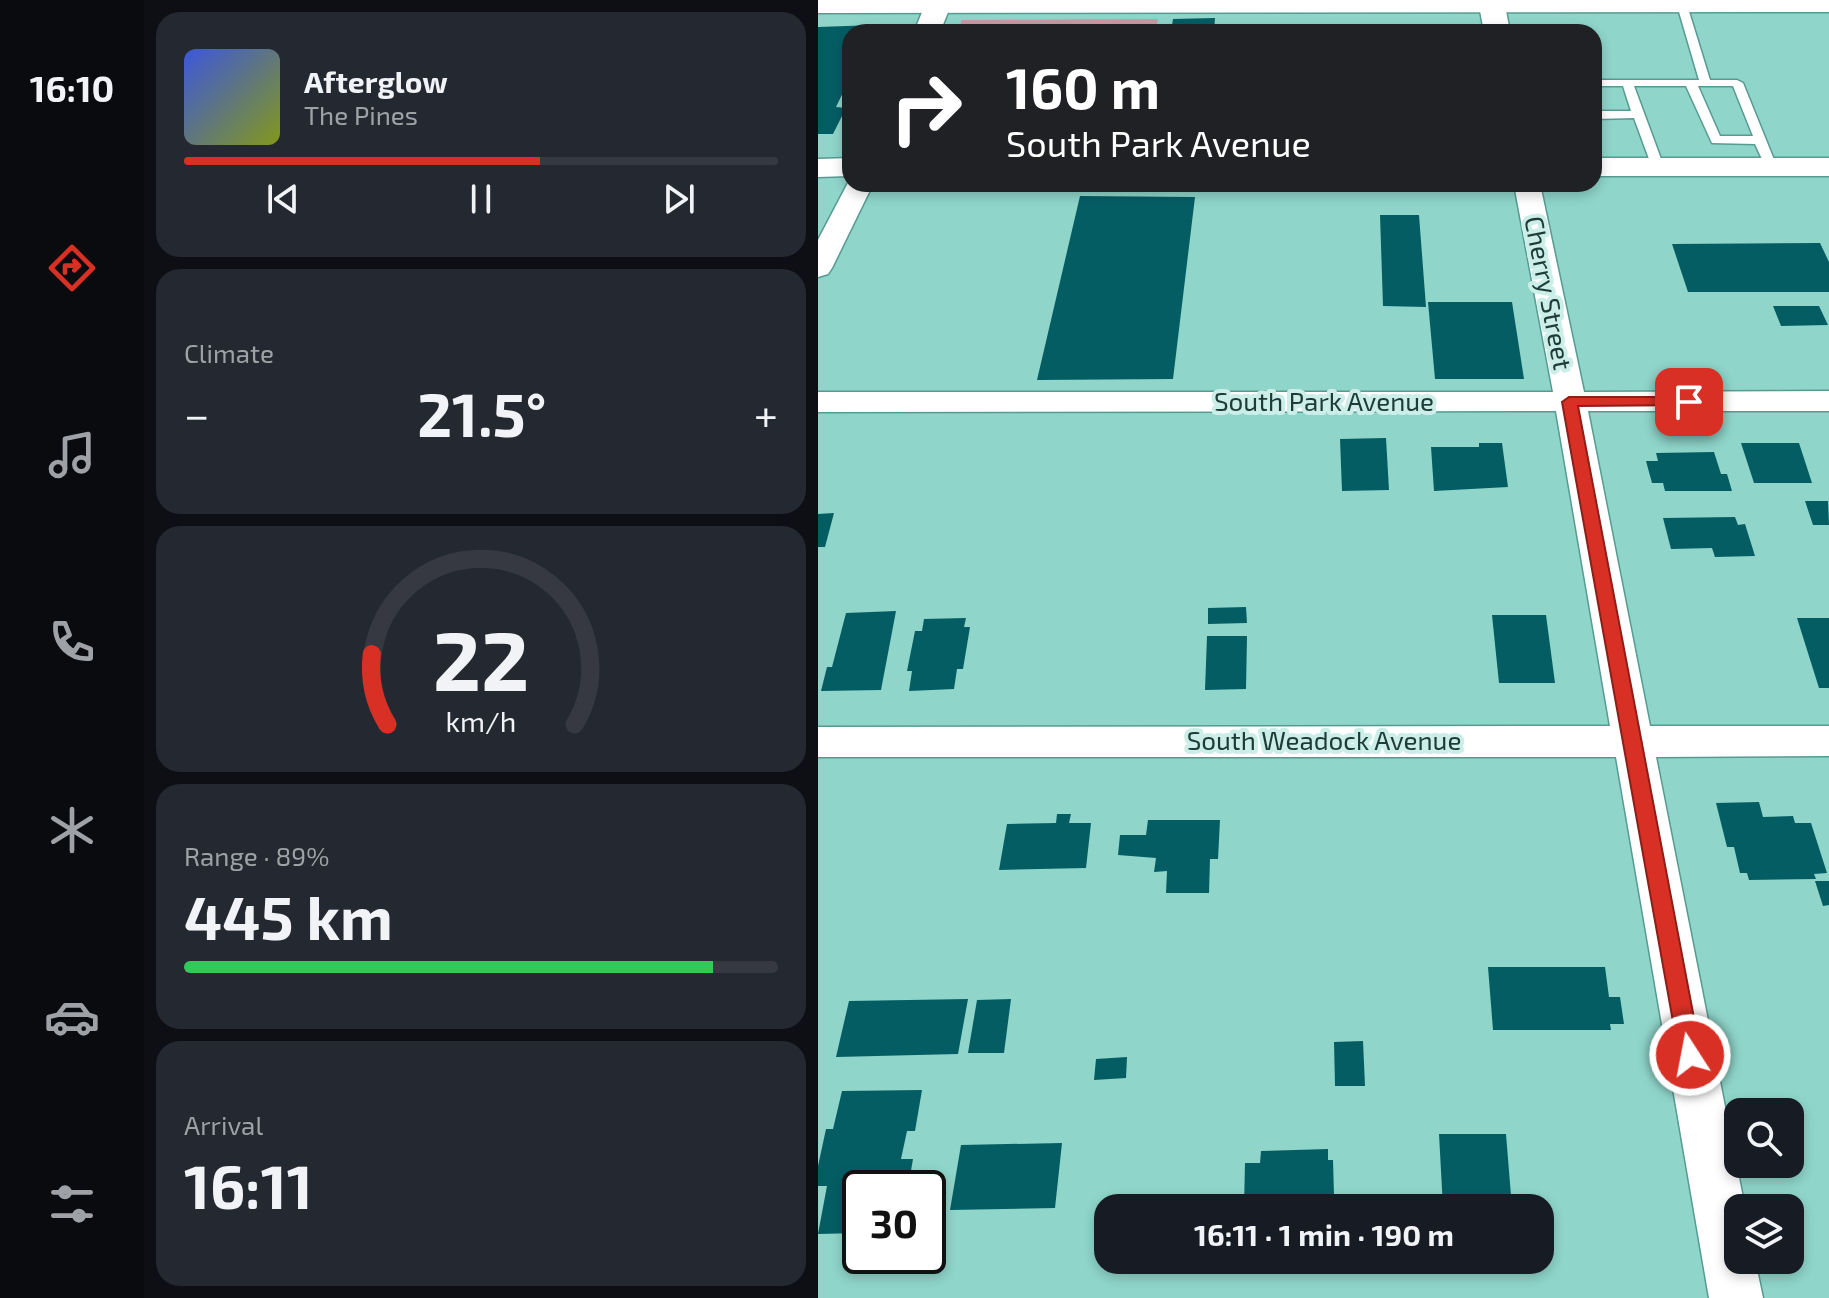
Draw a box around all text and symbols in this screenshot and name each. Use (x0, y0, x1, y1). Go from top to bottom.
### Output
text: 160 m (1006, 53, 1160, 120)
icon: right (874, 56, 978, 160)
text: Afterglow (304, 63, 448, 99)
text: 16:10 (30, 66, 114, 109)
text: The Pines (304, 99, 418, 130)
text: South Park Avenue (1006, 121, 1311, 164)
icon: previous (261, 177, 305, 221)
icon: pause (459, 177, 503, 221)
icon: next (657, 177, 701, 221)
street label: Cherry Street (1519, 213, 1580, 372)
icon: directions (44, 240, 100, 296)
text: Climate (184, 337, 274, 368)
pin (1655, 368, 1723, 436)
text: 21.5° (417, 377, 546, 449)
icon: arrive (1667, 380, 1711, 424)
street label: South Park Avenue (1214, 385, 1434, 416)
text: − (184, 387, 210, 440)
text: + (754, 387, 778, 440)
icon: music (44, 427, 100, 483)
text: 22 (433, 608, 529, 708)
icon: phone (44, 614, 100, 670)
text: km/h (446, 703, 516, 738)
street label: South Weadock Avenue (1187, 724, 1461, 755)
icon: climate (44, 802, 100, 858)
text: Range · 89% (184, 840, 329, 871)
text: 445 km (184, 880, 393, 952)
icon: car (44, 989, 100, 1045)
position arrow (1648, 1013, 1732, 1097)
map controls (1724, 1098, 1804, 1274)
button: search (1724, 1098, 1804, 1178)
text: Arrival (184, 1109, 263, 1140)
text: 16:11 (184, 1149, 313, 1221)
speed limit sign: 30 (842, 1170, 946, 1274)
icon: filters (44, 1176, 100, 1232)
button: layers (1724, 1194, 1804, 1274)
text: 16:11 · 1 min · 190 m (1194, 1216, 1454, 1252)

